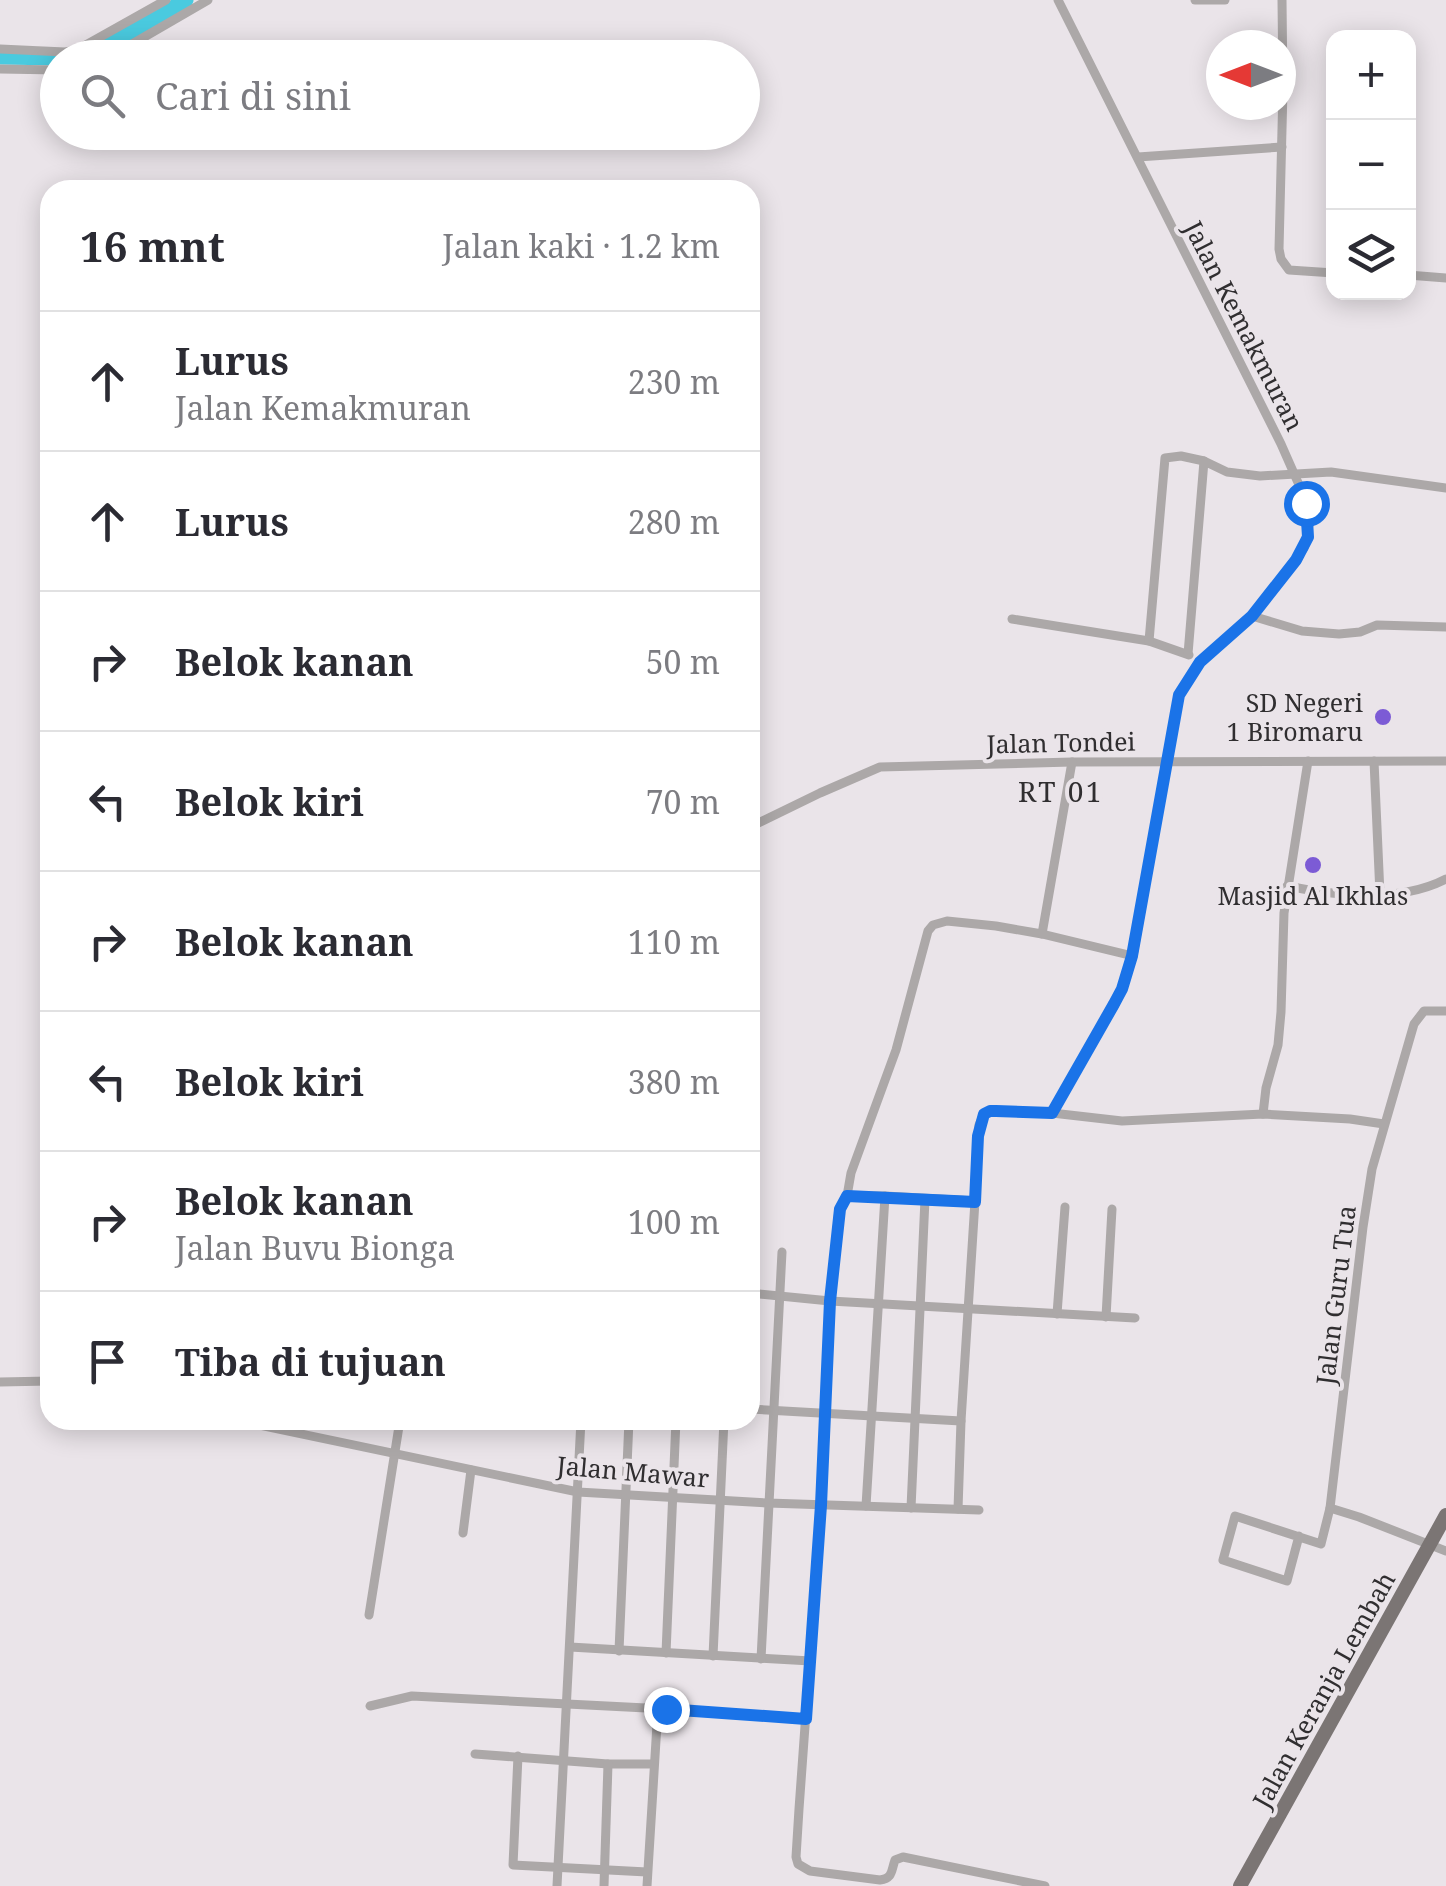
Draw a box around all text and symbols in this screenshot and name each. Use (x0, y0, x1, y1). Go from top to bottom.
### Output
north arrow (1206, 30, 1296, 120)
map controls (1326, 30, 1416, 300)
button: + (1326, 30, 1416, 120)
search box (40, 40, 760, 150)
icon: search (75, 68, 130, 123)
text: Cari di sini (155, 69, 351, 121)
button: − (1326, 120, 1416, 210)
button: layers (1326, 210, 1416, 300)
street label: Jalan Kemakmuran (1177, 214, 1313, 436)
text: 16 mnt (80, 217, 225, 274)
text: Jalan kaki · 1.2 km (442, 224, 720, 267)
text: Lurus (175, 334, 289, 386)
icon: ahead (80, 354, 135, 409)
text: 230 m (628, 360, 720, 403)
text: Jalan Kemakmuran (175, 386, 471, 429)
route start (1284, 481, 1330, 527)
icon: ahead (80, 494, 135, 549)
text: Lurus (175, 495, 289, 547)
text: 280 m (628, 500, 720, 543)
icon: right (80, 634, 135, 689)
text: Belok kanan (175, 635, 414, 687)
text: 50 m (646, 640, 720, 683)
place label: SD Negeri 1 Biromaru (1227, 685, 1363, 748)
marker: SD Negeri 1 Biromaru (1372, 706, 1394, 728)
street label: Jalan Tondei (985, 724, 1136, 760)
district label: RT 01 (1018, 772, 1104, 810)
icon: left (80, 774, 135, 829)
text: Belok kiri (175, 775, 364, 827)
text: 70 m (646, 780, 720, 823)
marker: Masjid Al Ikhlas (1302, 854, 1324, 876)
place label: Masjid Al Ikhlas (1218, 878, 1408, 912)
icon: right (80, 914, 135, 969)
text: Belok kanan (175, 915, 414, 967)
text: 110 m (628, 920, 720, 963)
icon: left (80, 1054, 135, 1109)
text: Belok kiri (175, 1055, 364, 1107)
text: 380 m (628, 1060, 720, 1103)
text: Belok kanan (175, 1174, 414, 1226)
icon: right (80, 1194, 135, 1249)
text: 100 m (628, 1200, 720, 1243)
street label: Jalan Guru Tua (1307, 1203, 1363, 1388)
text: Jalan Buvu Bionga (175, 1226, 455, 1269)
icon: arrive (80, 1334, 135, 1389)
text: Tiba di tujuan (175, 1335, 446, 1387)
street label: Jalan Mawar (555, 1447, 711, 1495)
street label: Jalan Keranja Lembah (1243, 1565, 1402, 1815)
route end (644, 1687, 690, 1733)

